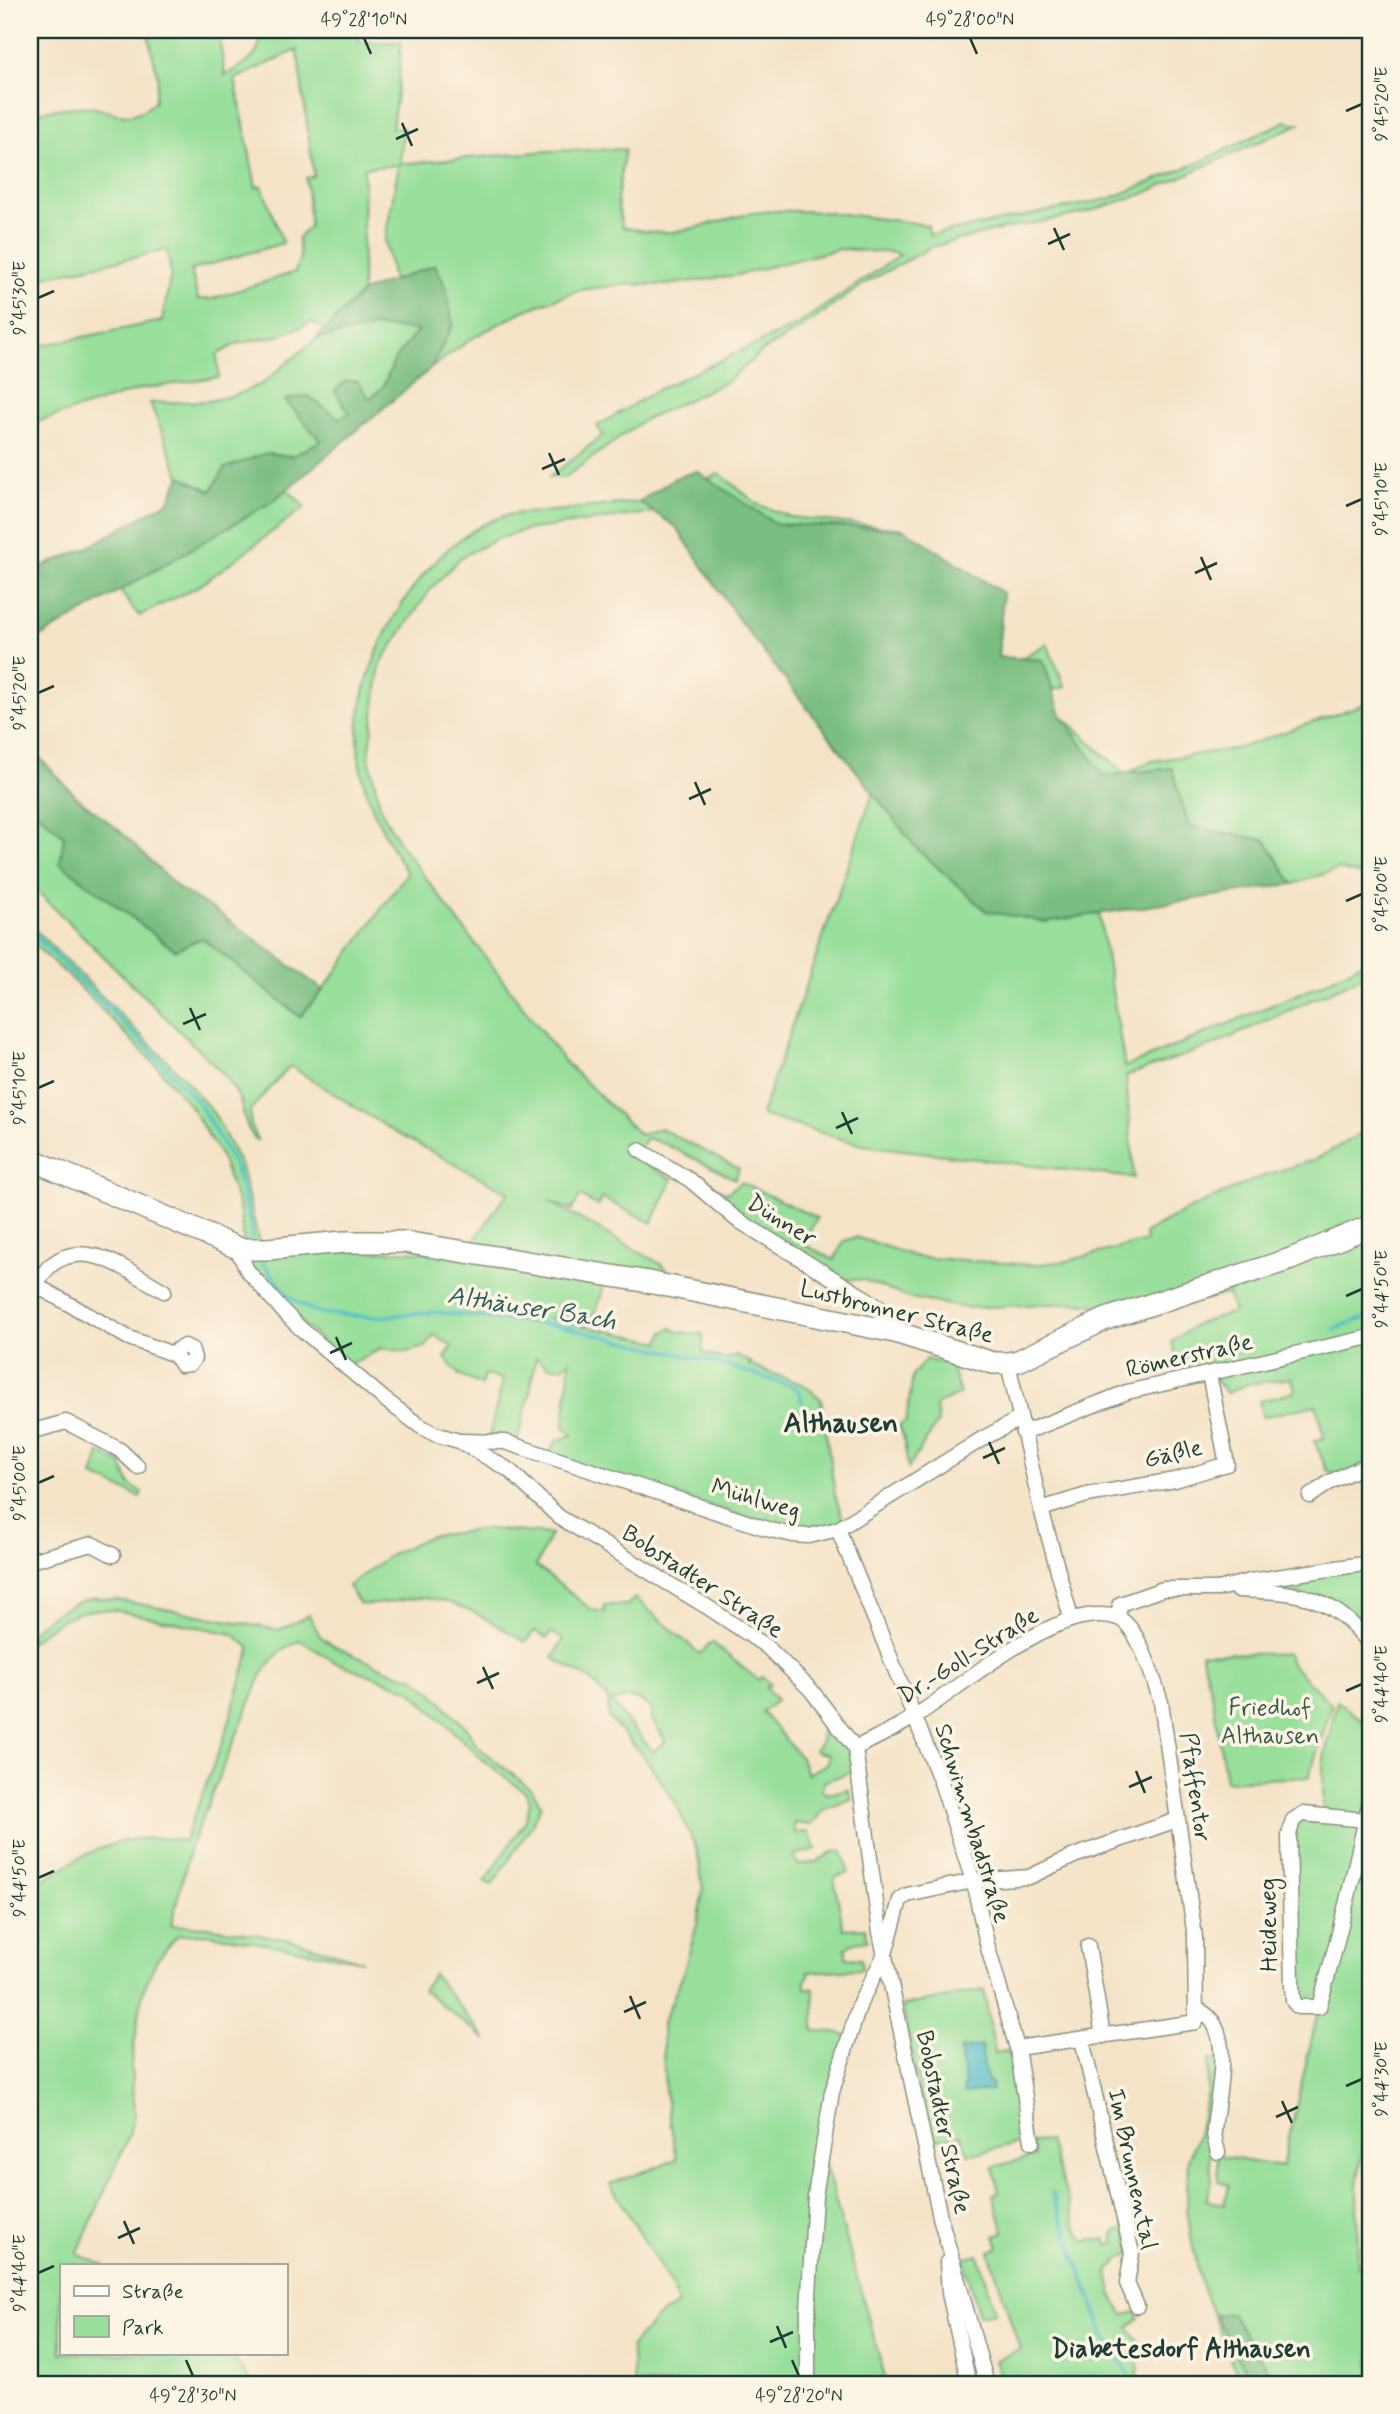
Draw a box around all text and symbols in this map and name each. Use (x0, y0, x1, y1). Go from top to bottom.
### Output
text: 49°28'10"N (321, 8, 407, 32)
text: 49°28'00"N (926, 8, 1014, 32)
text: 9°45'20"E (1370, 67, 1394, 142)
text: 9°45'30"E (8, 261, 32, 335)
text: 9°45'10"E (1370, 462, 1394, 536)
text: 9°45'20"E (8, 656, 32, 731)
text: 9°45'00"E (1370, 856, 1394, 932)
text: 9°45'10"E (8, 1051, 32, 1125)
street label: Dünner (741, 1188, 823, 1255)
text: 9°44'50"E (1370, 1250, 1394, 1328)
street label: Lustbronner Straße (797, 1273, 997, 1352)
water label: Althäuser Bach (445, 1279, 618, 1339)
street label: Römerstraße (1123, 1327, 1256, 1386)
district label: Althausen (784, 1406, 898, 1443)
street label: Gäßle (1141, 1433, 1206, 1476)
text: 9°45'00"E (8, 1445, 32, 1521)
street label: Mühlweg (707, 1472, 804, 1527)
street label: Bobstadter Straße (615, 1518, 789, 1646)
street label: Dr.-Goll-Straße (893, 1601, 1045, 1712)
text: 9°44'40"E (1370, 1645, 1394, 1723)
park label: Friedhof Althausen (1221, 1693, 1319, 1752)
street label: Schwimmbadstraße (926, 1720, 1017, 1927)
street label: Pfaffentor (1171, 1730, 1218, 1844)
text: 9°44'50"E (8, 1839, 32, 1917)
street label: Heideweg (1253, 1878, 1288, 1972)
street label: Bobstadter Straße (908, 2028, 977, 2217)
text: 9°44'30"E (1370, 2041, 1394, 2117)
street label: Im Brunnental (1099, 2086, 1164, 2253)
text: 9°44'40"E (8, 2234, 32, 2312)
legend (60, 2264, 287, 2354)
text: Straße (122, 2278, 184, 2306)
text: Park (122, 2314, 164, 2342)
district label: Diabetesdorf Althausen (1051, 2333, 1311, 2367)
text: 49°28'30"N (150, 2384, 236, 2408)
text: 49°28'20"N (755, 2384, 843, 2408)

